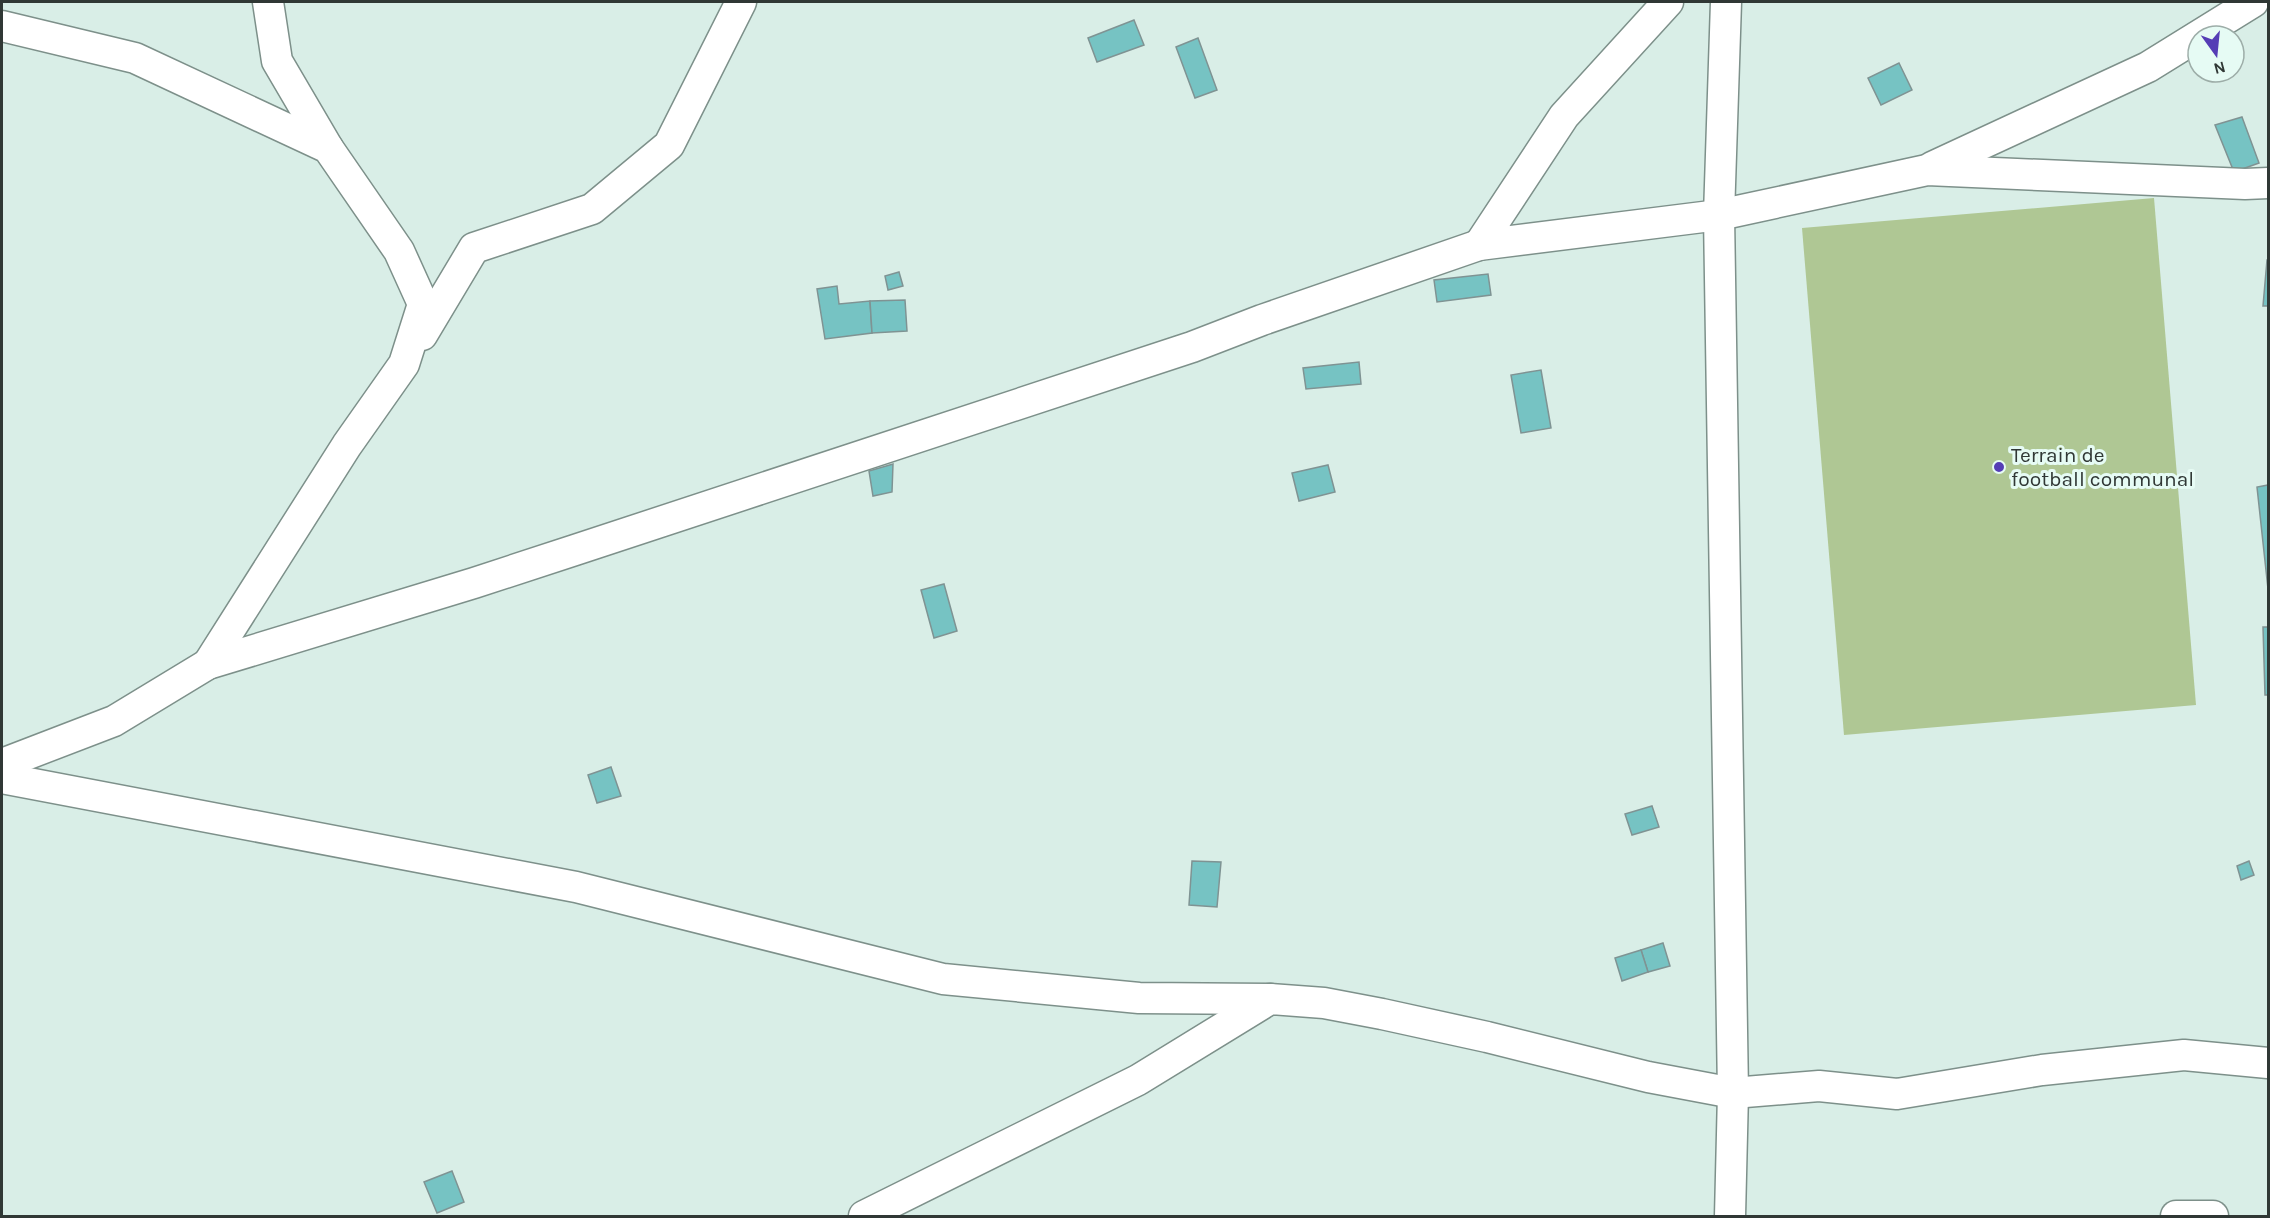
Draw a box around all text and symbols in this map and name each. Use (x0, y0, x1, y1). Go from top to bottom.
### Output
north arrow (2186, 24, 2246, 84)
text: N (2212, 57, 2228, 79)
place label: Terrain de football communal (2011, 443, 2194, 491)
marker: Terrain de football communal (1992, 460, 2006, 474)

